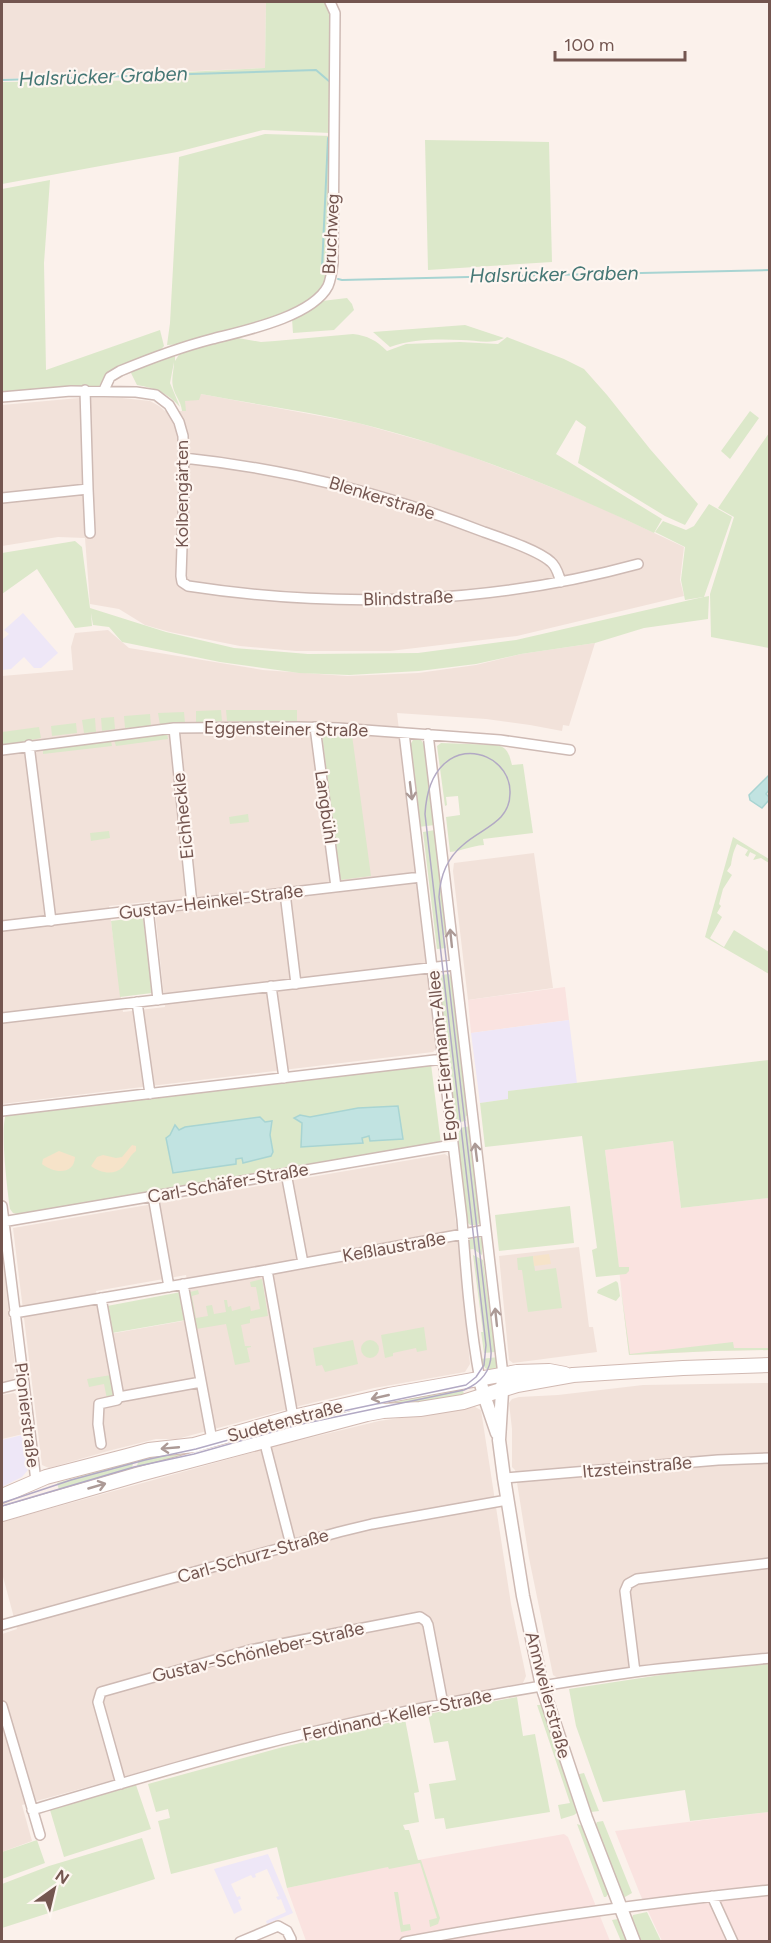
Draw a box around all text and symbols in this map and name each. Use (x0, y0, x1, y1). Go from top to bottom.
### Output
scale bar (555, 24, 686, 62)
text: 100 m (564, 34, 614, 56)
water label: Halsrücker Graben (18, 61, 188, 91)
street label: Bruchweg (318, 193, 344, 275)
water label: Halsrücker Graben (469, 261, 639, 287)
street label: Kolbengärten (171, 440, 193, 548)
street label: Blenkerstraße (326, 471, 438, 525)
street label: Blindstraße (363, 585, 454, 611)
street label: Eggensteiner Straße (204, 717, 369, 741)
street label: Langbühl (310, 769, 342, 845)
street label: Eichheckle (168, 772, 198, 860)
one-way arrow (406, 780, 417, 800)
street label: Gustav-Heinkel-Straße (118, 880, 304, 924)
one-way arrow (445, 928, 456, 948)
street label: Egon-Eiermann-Allee (422, 969, 462, 1143)
one-way arrow (471, 1143, 482, 1162)
street label: Carl-Schäfer-Straße (146, 1158, 310, 1208)
street label: Keßlaustraße (341, 1227, 447, 1267)
one-way arrow (490, 1307, 501, 1327)
street label: Pionierstraße (10, 1361, 44, 1469)
one-way arrow (371, 1392, 390, 1404)
street label: Sudetenstraße (225, 1395, 345, 1447)
one-way arrow (161, 1443, 181, 1454)
street label: Itzsteinstraße (581, 1451, 693, 1483)
one-way arrow (87, 1479, 106, 1491)
street label: Carl-Schurz-Straße (175, 1524, 331, 1588)
street label: Gustav-Schönleber-Straße (150, 1617, 366, 1687)
street label: Annweilerstraße (521, 1629, 576, 1761)
street label: Ferdinand-Keller-Straße (300, 1684, 494, 1746)
north arrow (24, 1859, 84, 1919)
text: N (52, 1866, 73, 1888)

